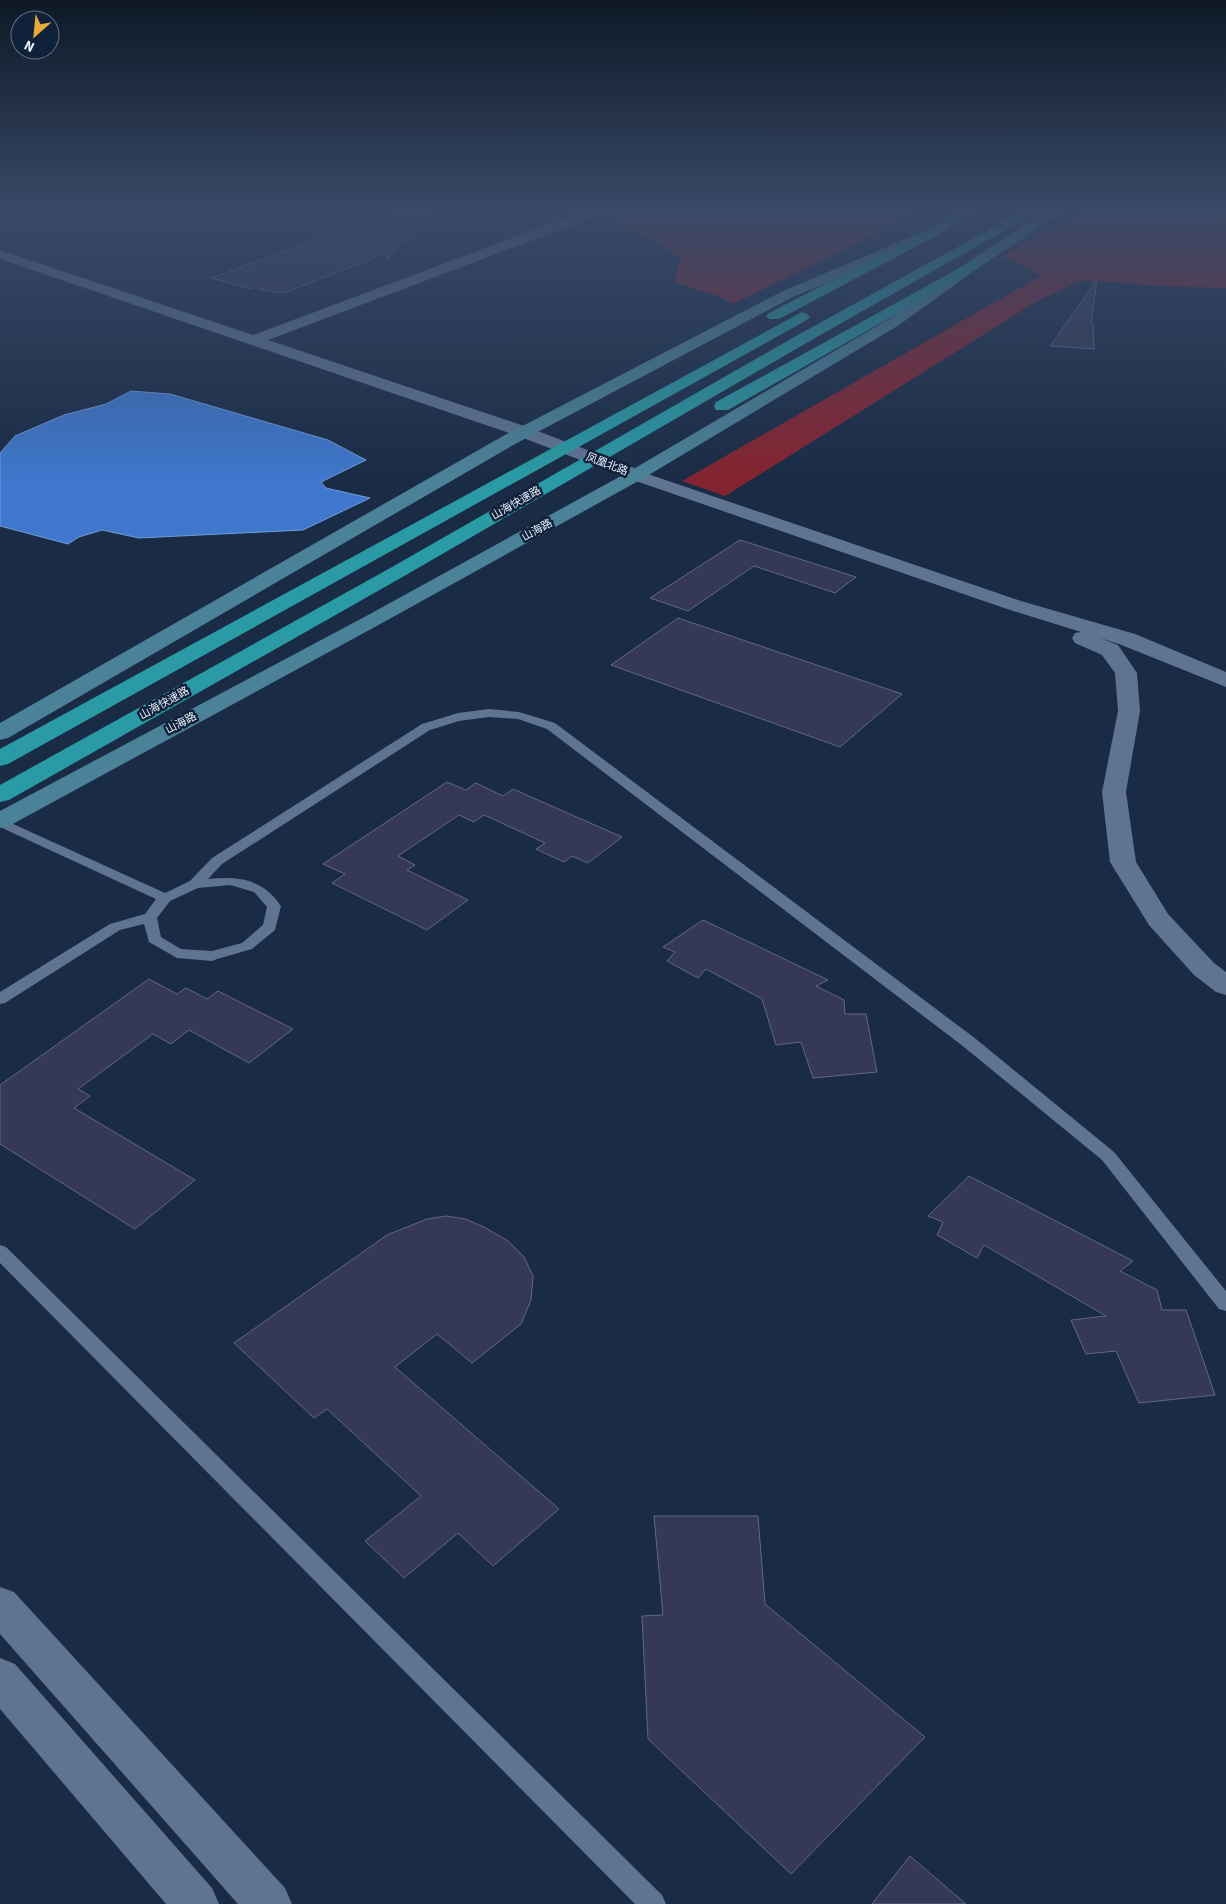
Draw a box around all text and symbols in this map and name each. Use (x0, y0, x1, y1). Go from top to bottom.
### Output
north arrow (10, 10, 60, 60)
text: N (21, 35, 38, 57)
street label: 凤凰北路 (584, 449, 630, 479)
street label: 山海快速路 (488, 483, 544, 523)
street label: 山海路 (519, 515, 555, 545)
street label: 山海快速路 (136, 683, 192, 723)
street label: 山海路 (163, 709, 199, 737)

